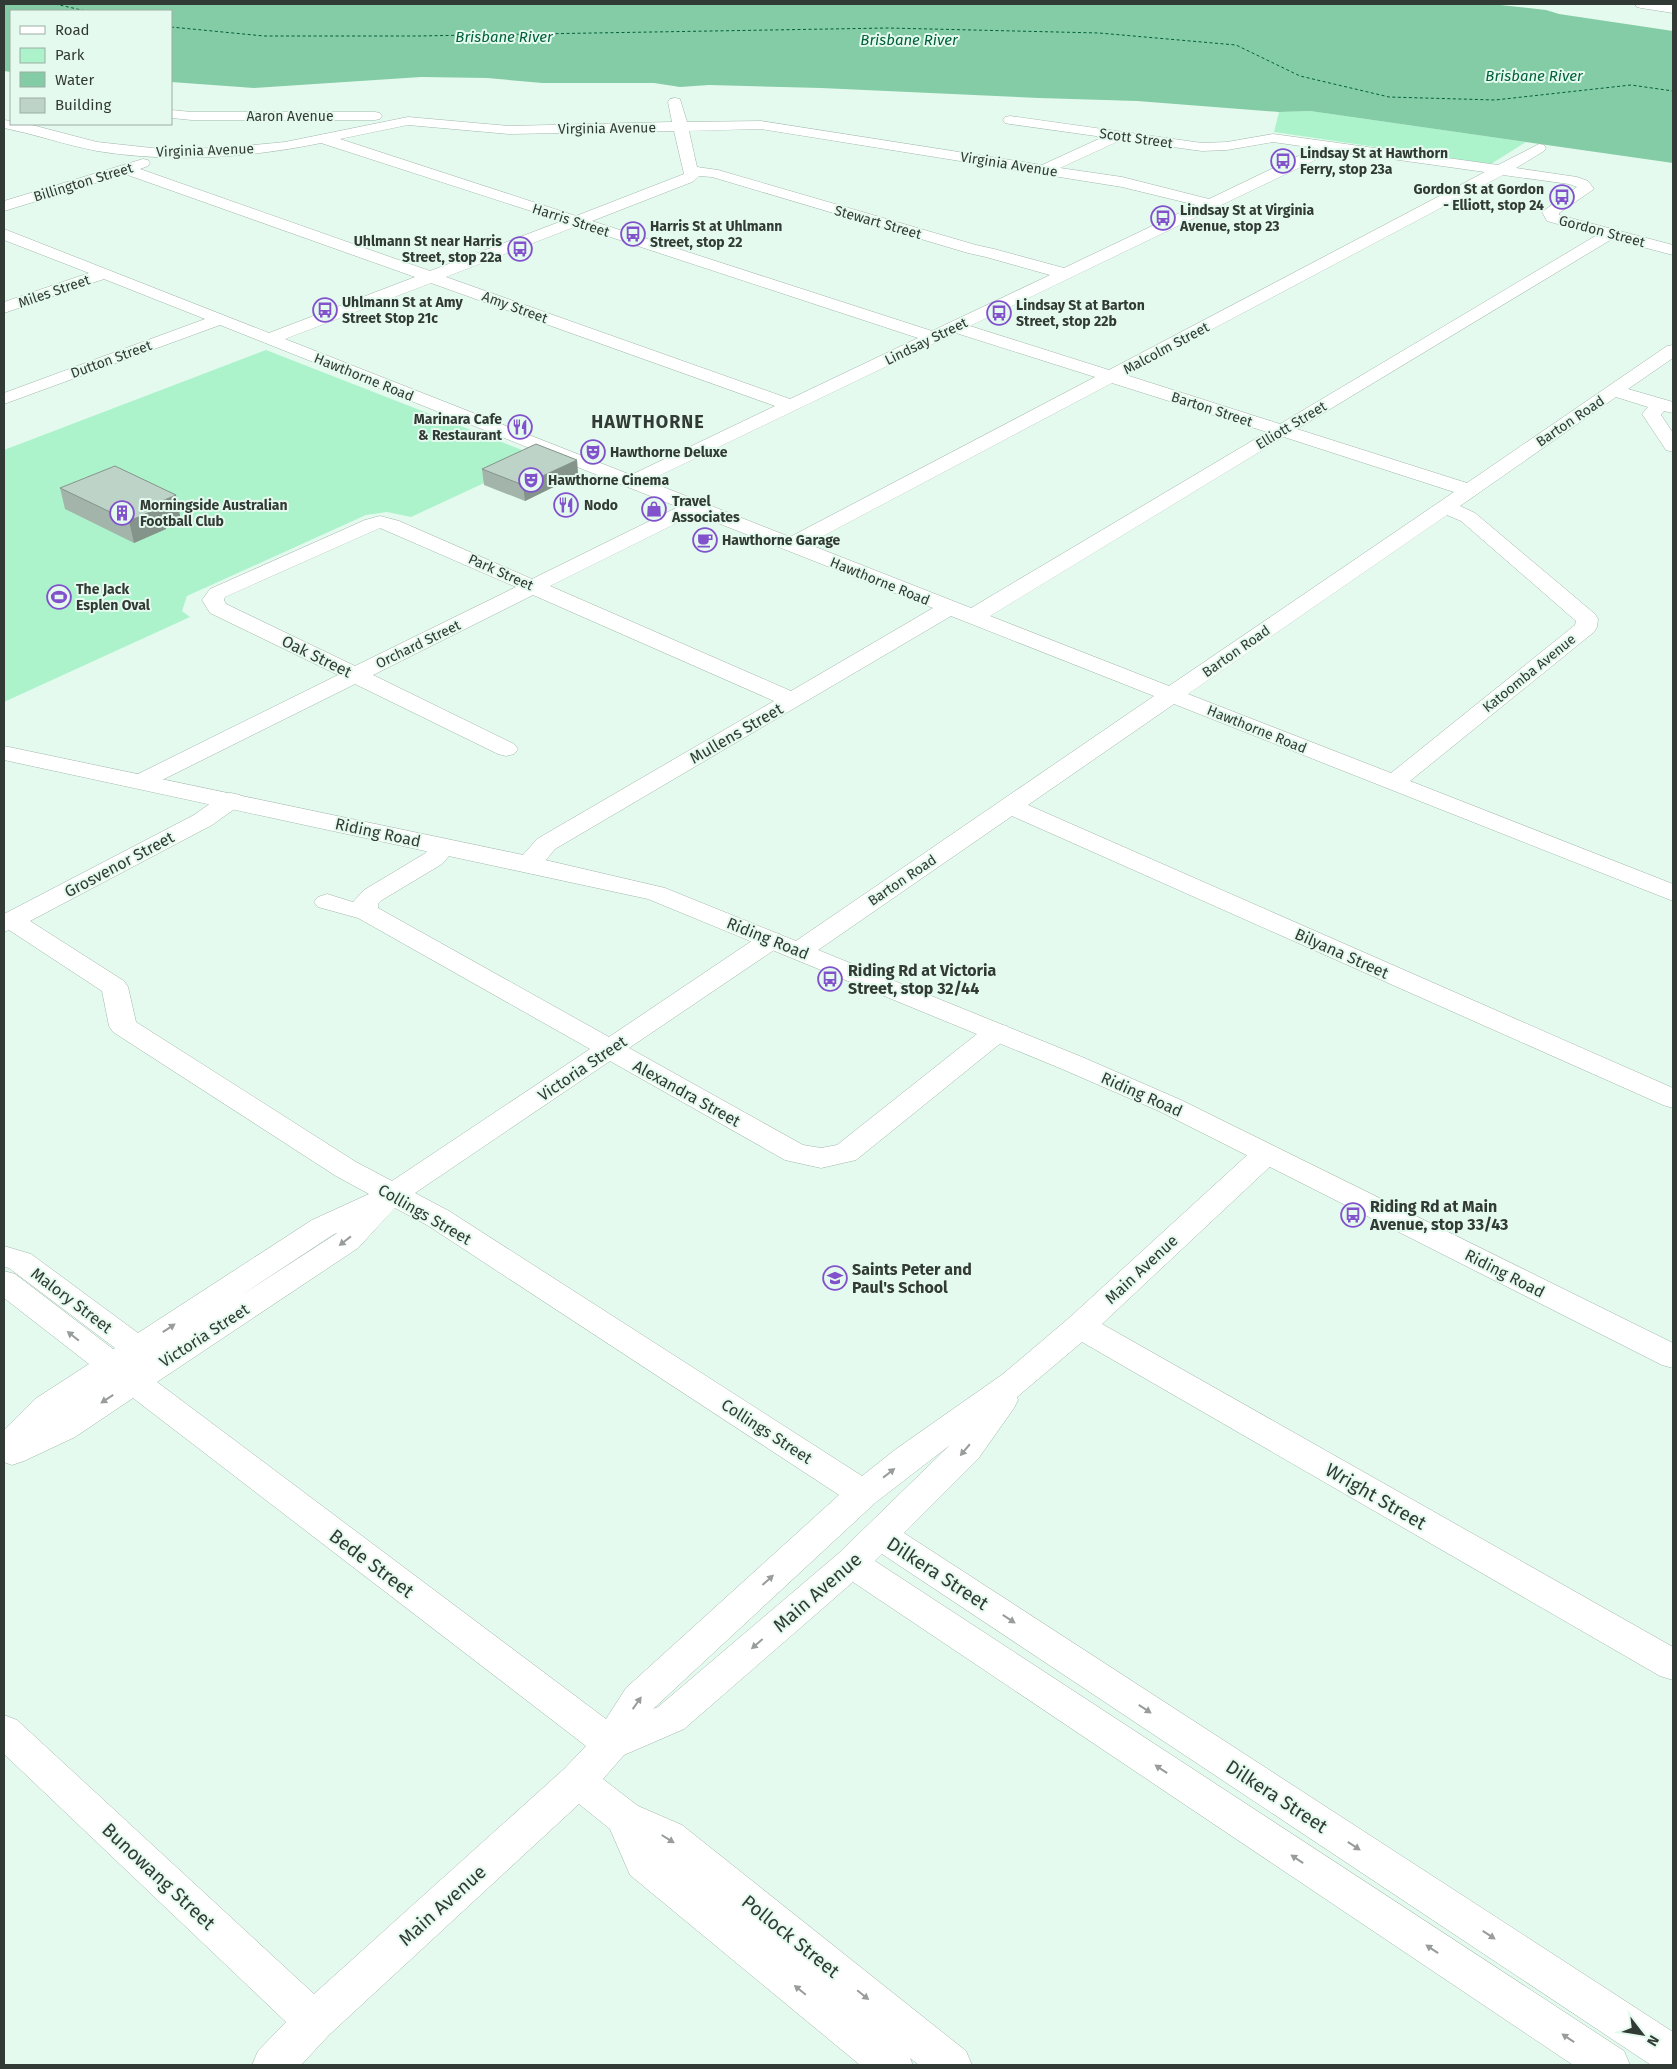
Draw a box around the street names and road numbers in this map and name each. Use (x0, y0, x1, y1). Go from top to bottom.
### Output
street label: Aaron Avenue (246, 108, 334, 125)
street label: Virginia Avenue (558, 119, 656, 138)
street label: Scott Street (1098, 125, 1175, 152)
street label: Virginia Avenue (156, 140, 254, 161)
street label: Virginia Avenue (959, 148, 1059, 181)
street label: Billington Street (31, 159, 136, 206)
street label: Harris Street (530, 200, 612, 241)
street label: Stewart Street (832, 202, 924, 243)
street label: Gordon Street (1557, 212, 1648, 251)
street label: Miles Street (16, 271, 93, 312)
street label: Amy Street (480, 288, 551, 327)
street label: Lindsay Street (882, 314, 971, 369)
street label: Malcolm Street (1120, 318, 1213, 378)
street label: Dutton Street (68, 337, 155, 382)
street label: Hawthorne Road (312, 350, 416, 405)
street label: Barton Street (1169, 388, 1256, 431)
street label: Barton Road (1533, 392, 1608, 450)
street label: Elliott Street (1253, 397, 1331, 453)
street label: Park Street (466, 551, 537, 595)
street label: Hawthorne Road (828, 554, 932, 609)
street label: Orchard Street (373, 616, 464, 672)
street label: Barton Road (1199, 622, 1273, 681)
street label: Oak Street (279, 631, 355, 682)
street label: Katoomba Avenue (1479, 631, 1579, 716)
street label: Mullens Street (686, 699, 786, 768)
street label: Hawthorne Road (1205, 702, 1309, 757)
street label: Riding Road (333, 814, 422, 851)
street label: Grosvenor Street (61, 827, 177, 901)
street label: Barton Road (865, 851, 940, 909)
street label: Riding Road (724, 913, 812, 964)
street label: Bilyana Street (1292, 924, 1392, 983)
street label: Victoria Street (534, 1032, 630, 1105)
street label: Alexandra Street (630, 1056, 744, 1131)
street label: Riding Road (1098, 1068, 1185, 1121)
street label: Collings Street (375, 1180, 475, 1249)
street label: Main Avenue (1101, 1231, 1182, 1308)
street label: Riding Road (1462, 1245, 1548, 1302)
street label: Malory Street (27, 1264, 116, 1337)
street label: Victoria Street (156, 1299, 253, 1371)
street label: Collings Street (718, 1395, 816, 1468)
street label: Wright Street (1321, 1458, 1430, 1535)
street label: Bede Street (325, 1524, 419, 1603)
street label: Dilkera Street (883, 1532, 993, 1615)
street label: Main Avenue (768, 1548, 866, 1637)
street label: Dilkera Street (1222, 1755, 1332, 1838)
street label: Bunowang Street (97, 1818, 220, 1935)
street label: Main Avenue (394, 1860, 491, 1951)
street label: Pollock Street (737, 1890, 844, 1983)

